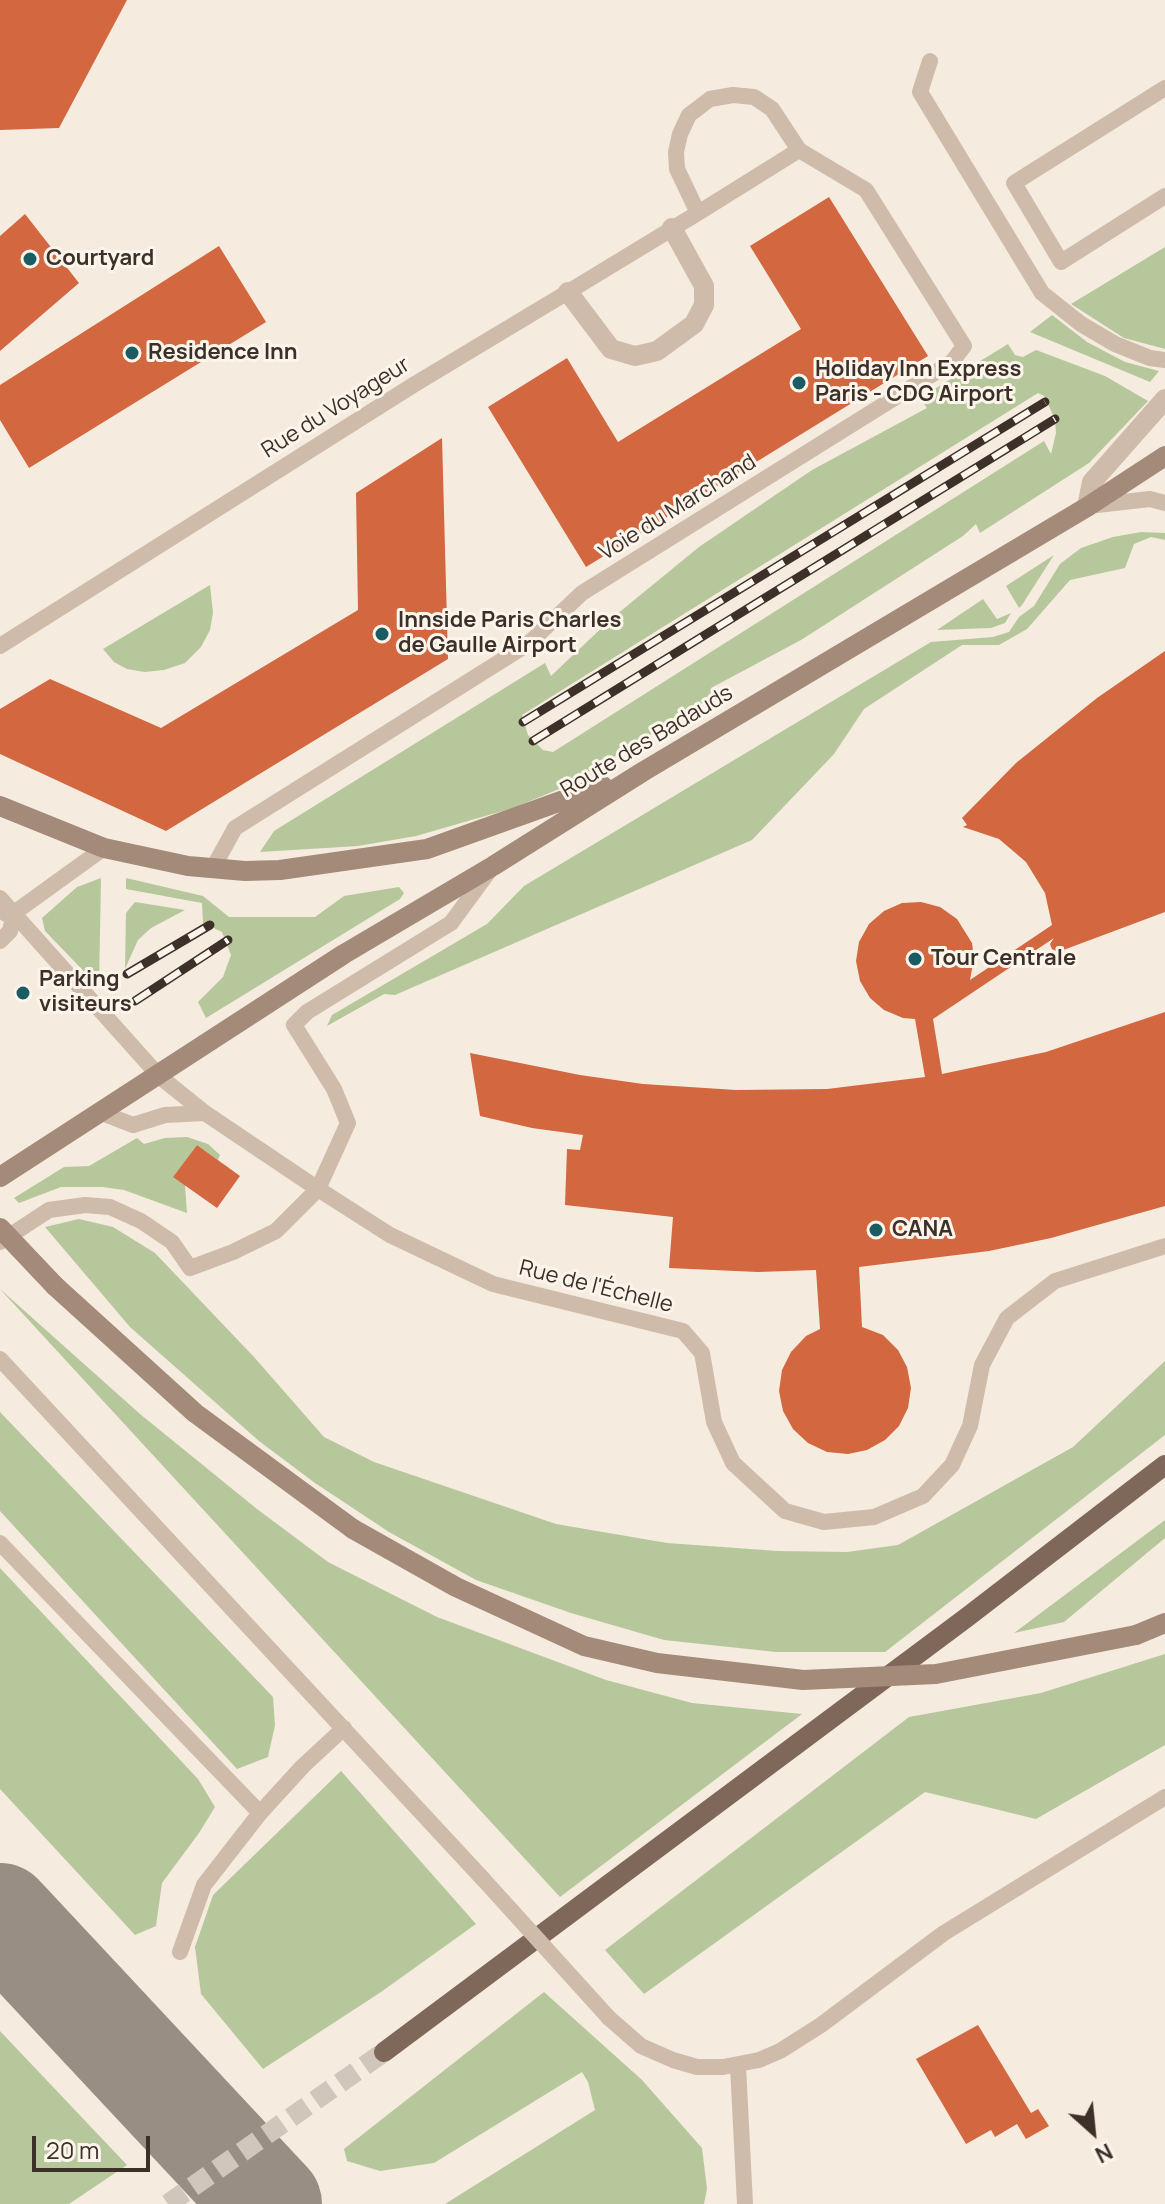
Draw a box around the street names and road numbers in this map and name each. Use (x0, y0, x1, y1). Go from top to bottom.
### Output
street label: Rue du Voyageur (257, 352, 415, 464)
street label: Voie du Marchand (595, 449, 761, 567)
street label: Route des Badauds (556, 680, 738, 804)
street label: Rue de l'Échelle (516, 1255, 676, 1319)

